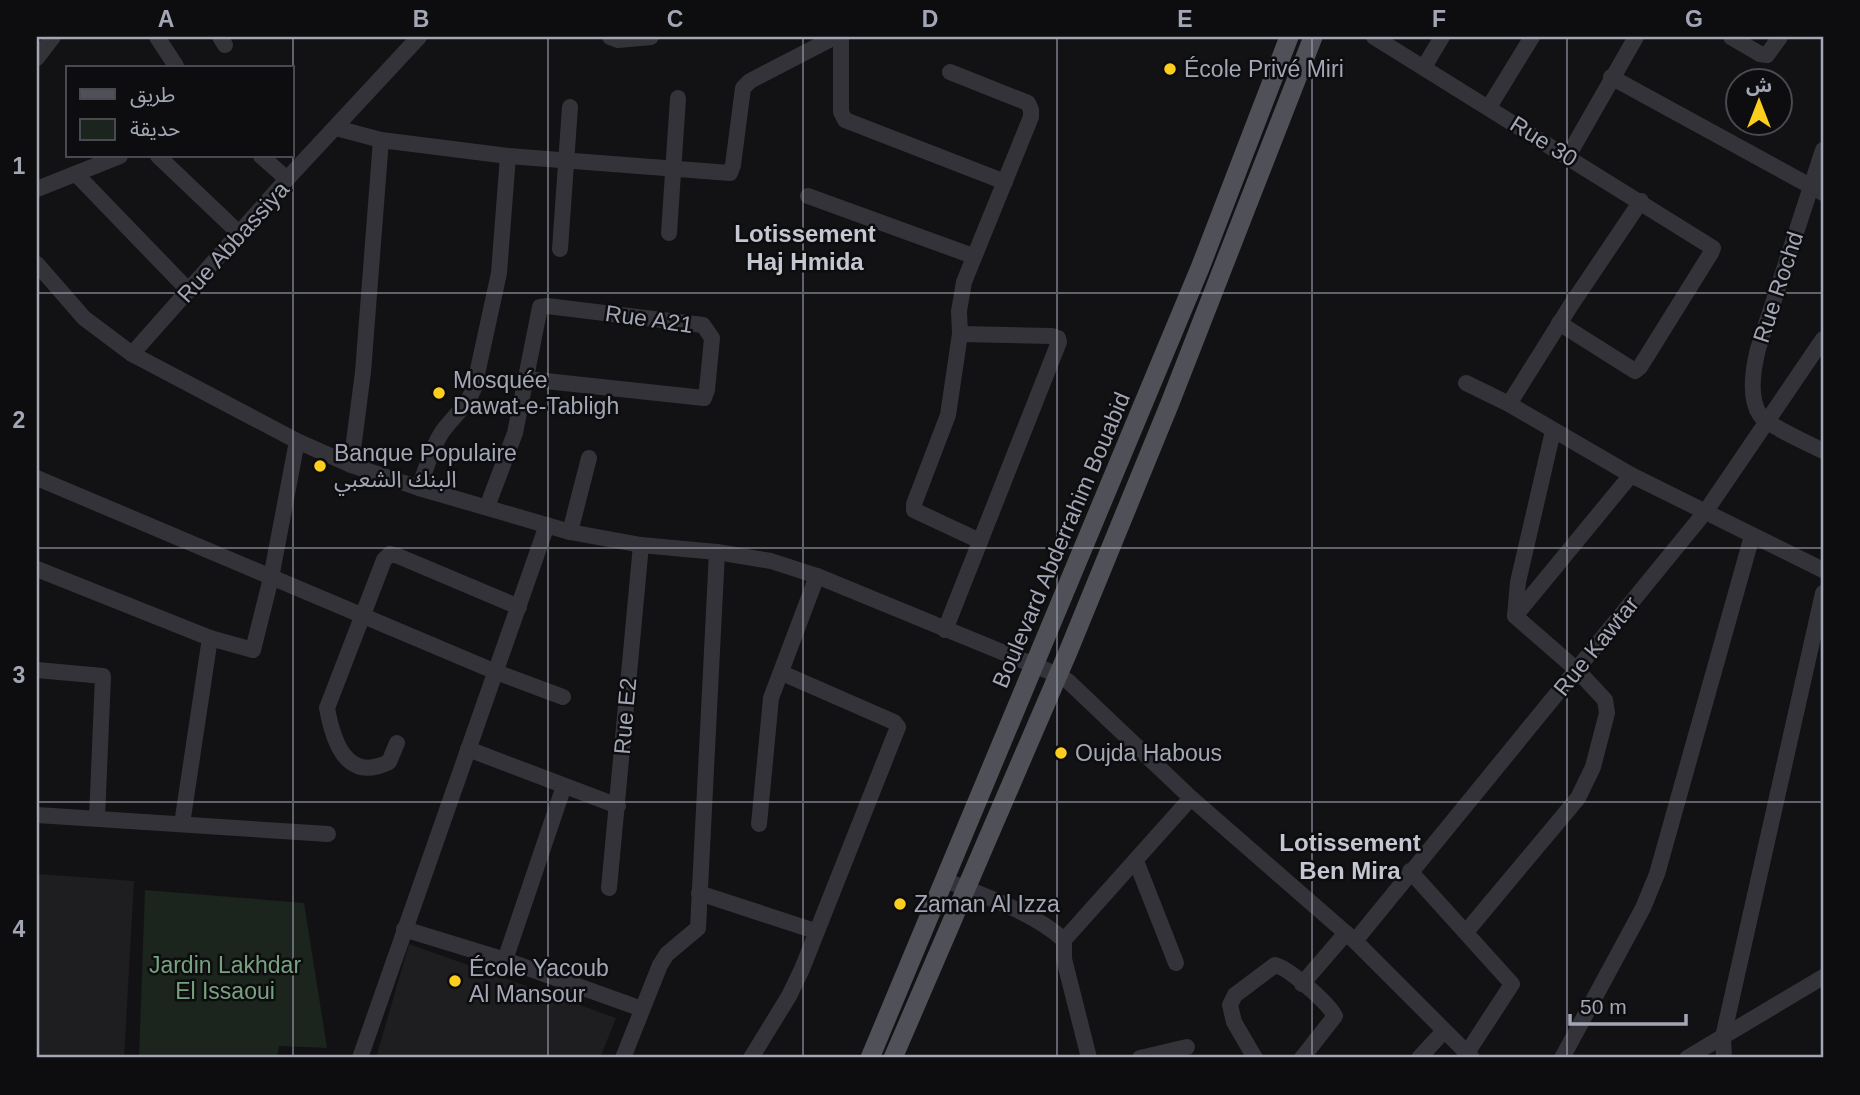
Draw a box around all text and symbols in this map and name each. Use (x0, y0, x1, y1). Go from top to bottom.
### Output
text: A (158, 6, 174, 32)
text: B (413, 6, 429, 32)
text: C (667, 6, 683, 32)
text: D (922, 6, 938, 32)
text: E (1177, 6, 1193, 32)
text: F (1432, 6, 1446, 32)
text: G (1685, 6, 1703, 32)
place label: École Privé Miri (1184, 56, 1344, 82)
marker: École Privé Miri (1162, 61, 1178, 77)
legend (66, 66, 294, 158)
north arrow (1724, 66, 1794, 136)
text: ش (1746, 75, 1772, 96)
text: طريق (130, 83, 175, 108)
street label: Rue 30 (1506, 110, 1582, 172)
text: حديقة (130, 117, 180, 140)
text: 1 (13, 153, 26, 179)
street label: Rue Abbassiya (172, 176, 294, 308)
district label: Lotissement Haj Hmida (734, 220, 876, 275)
street label: Rue Rochd (1748, 228, 1808, 346)
street label: Rue A21 (603, 300, 695, 338)
place label: Mosquée Dawat-e-Tabligh (453, 367, 619, 419)
marker: Mosquée Dawat-e-Tabligh (431, 385, 447, 401)
street label: Boulevard Abderrahim Bouabid (987, 388, 1135, 692)
text: 2 (13, 407, 25, 433)
place label: Banque Populaire البنك الشعبي (334, 440, 517, 496)
marker: Banque Populaire البنك الشعبي (312, 458, 328, 474)
street label: Rue Kawtar (1548, 591, 1644, 701)
text: 3 (13, 662, 25, 688)
street label: Rue E2 (609, 677, 641, 755)
place label: Oujda Habous (1075, 740, 1222, 766)
marker: Oujda Habous (1053, 745, 1069, 761)
district label: Lotissement Ben Mira (1279, 829, 1421, 884)
place label: Zaman Al Izza (914, 891, 1060, 917)
marker: Zaman Al Izza (892, 896, 908, 912)
text: 4 (13, 916, 26, 942)
park label: Jardin Lakhdar El Issaoui (149, 952, 301, 1004)
place label: École Yacoub Al Mansour (469, 955, 609, 1007)
marker: École Yacoub Al Mansour (447, 973, 463, 989)
scale bar (1570, 983, 1685, 1027)
text: 50 m (1580, 995, 1627, 1018)

